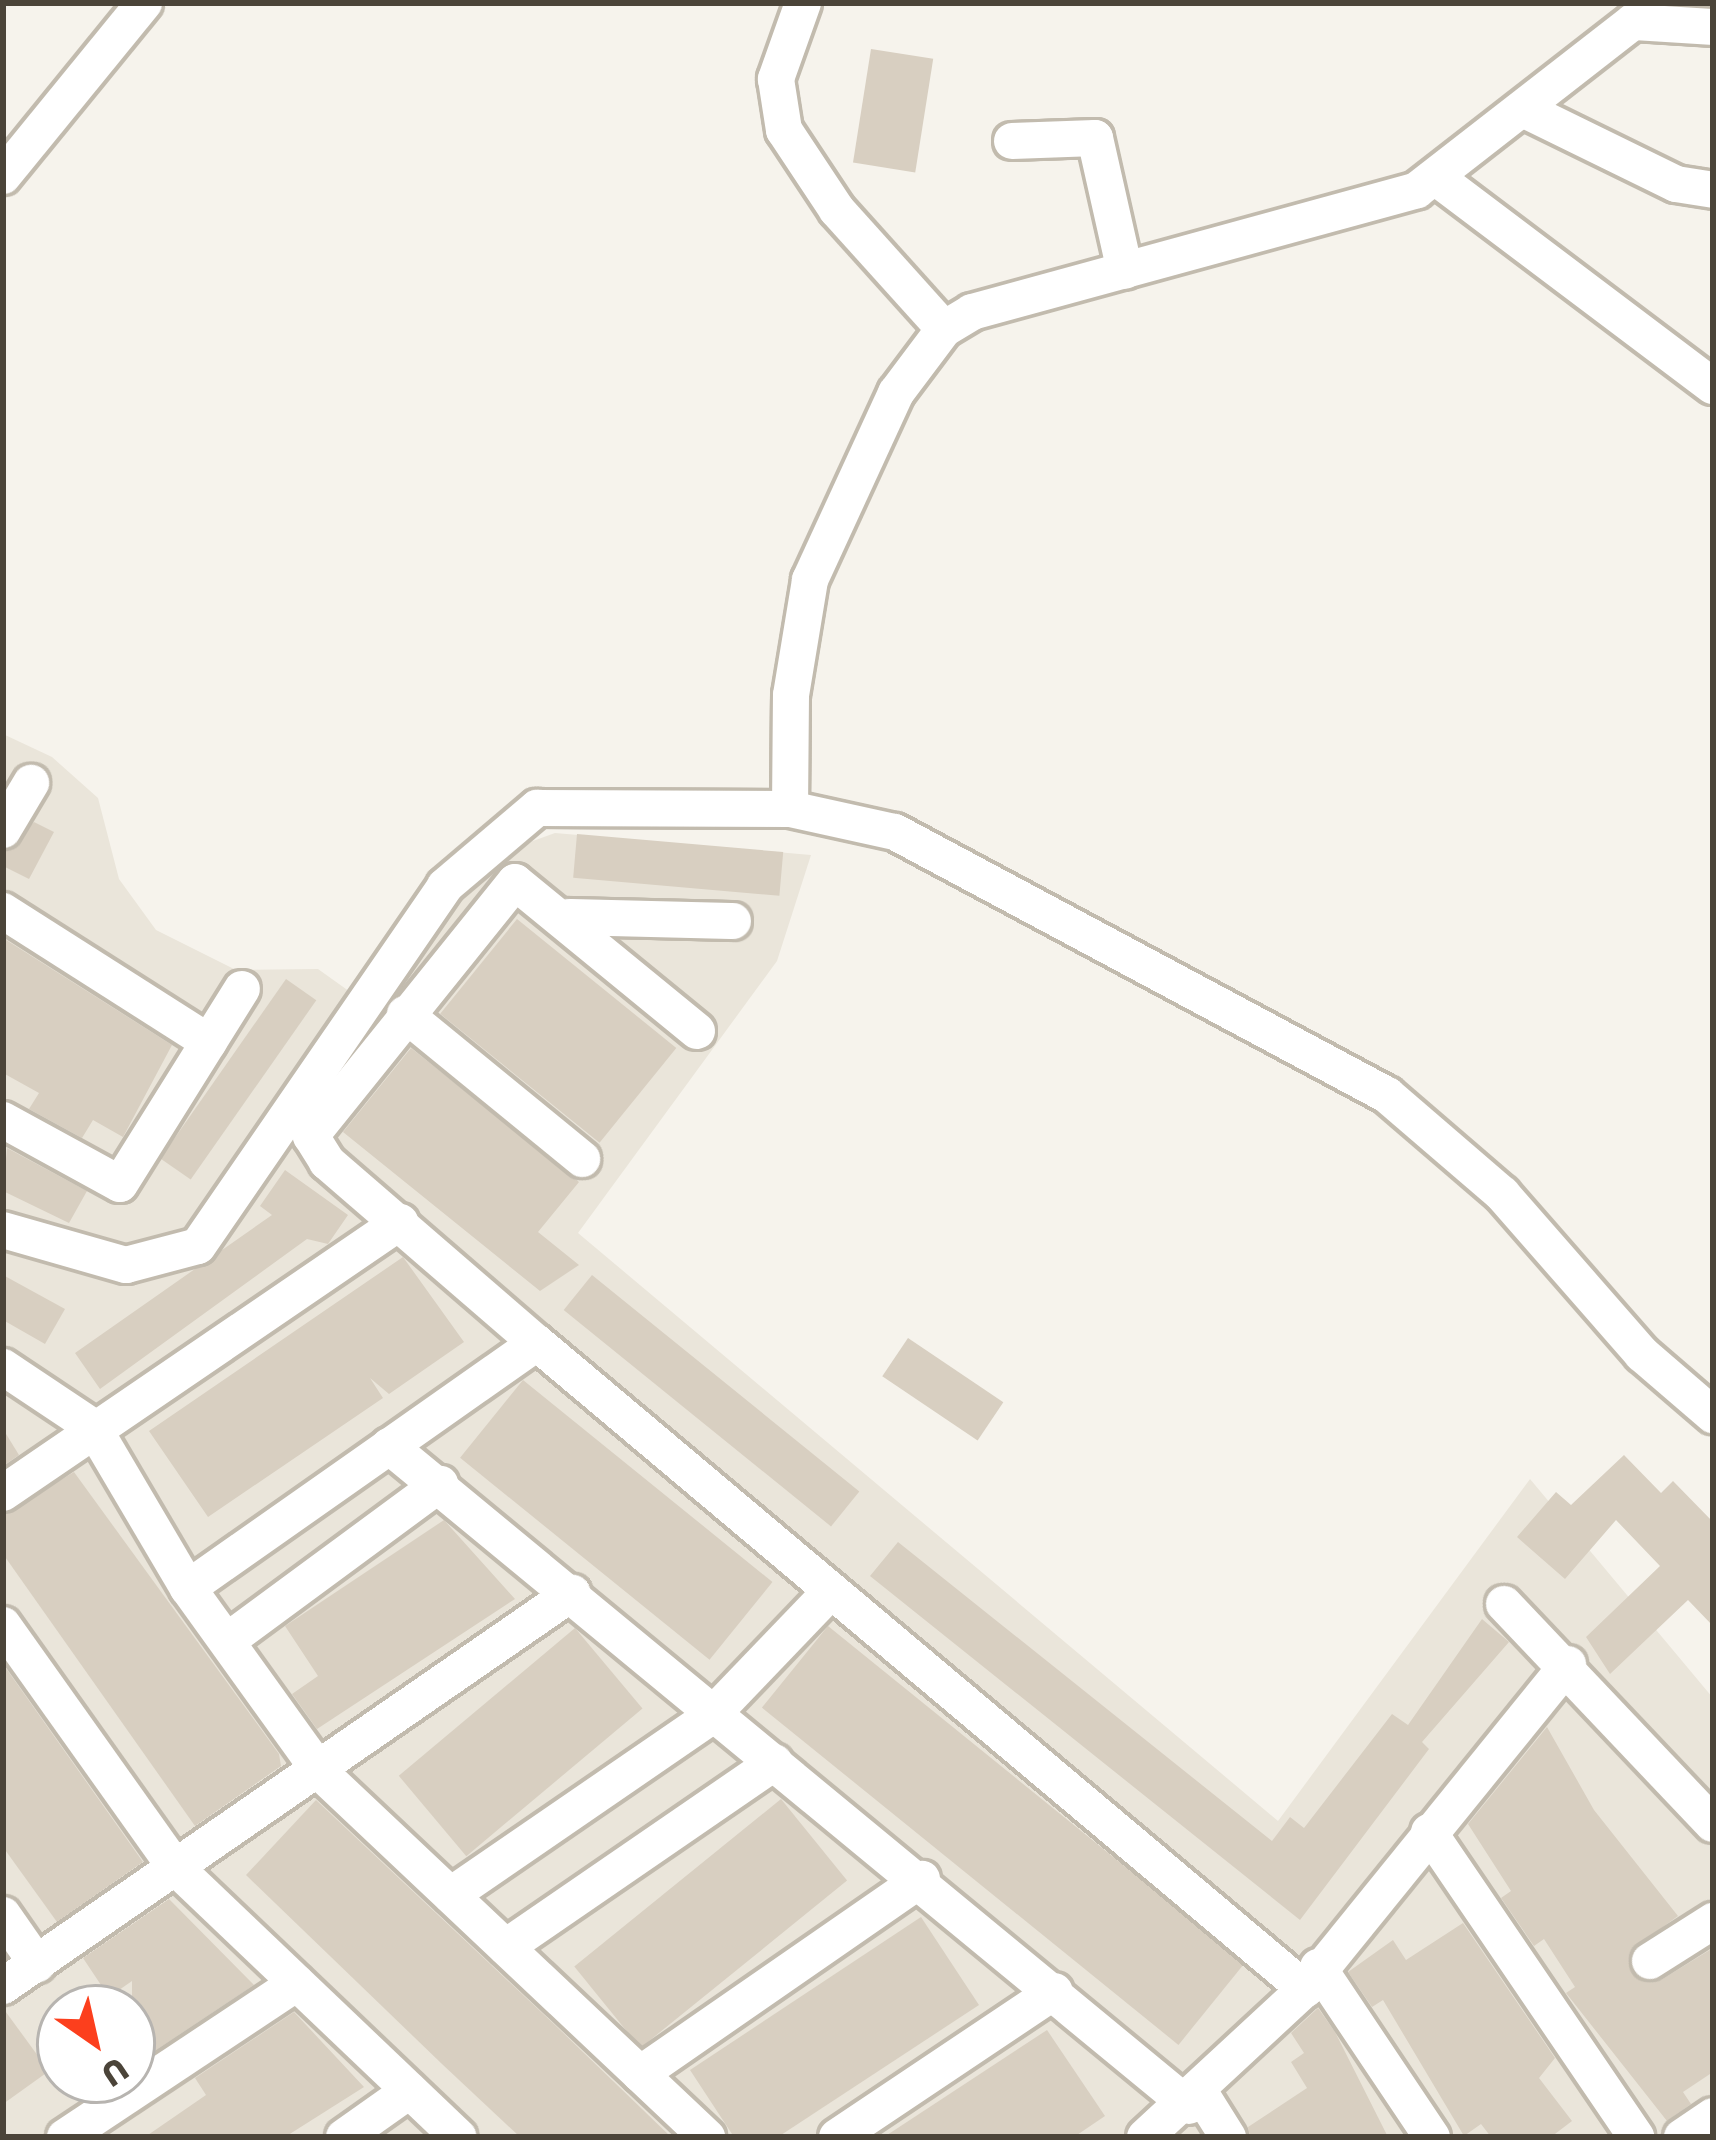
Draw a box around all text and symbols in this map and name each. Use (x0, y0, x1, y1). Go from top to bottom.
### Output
north arrow (36, 1984, 156, 2104)
text: U (92, 2046, 138, 2098)

